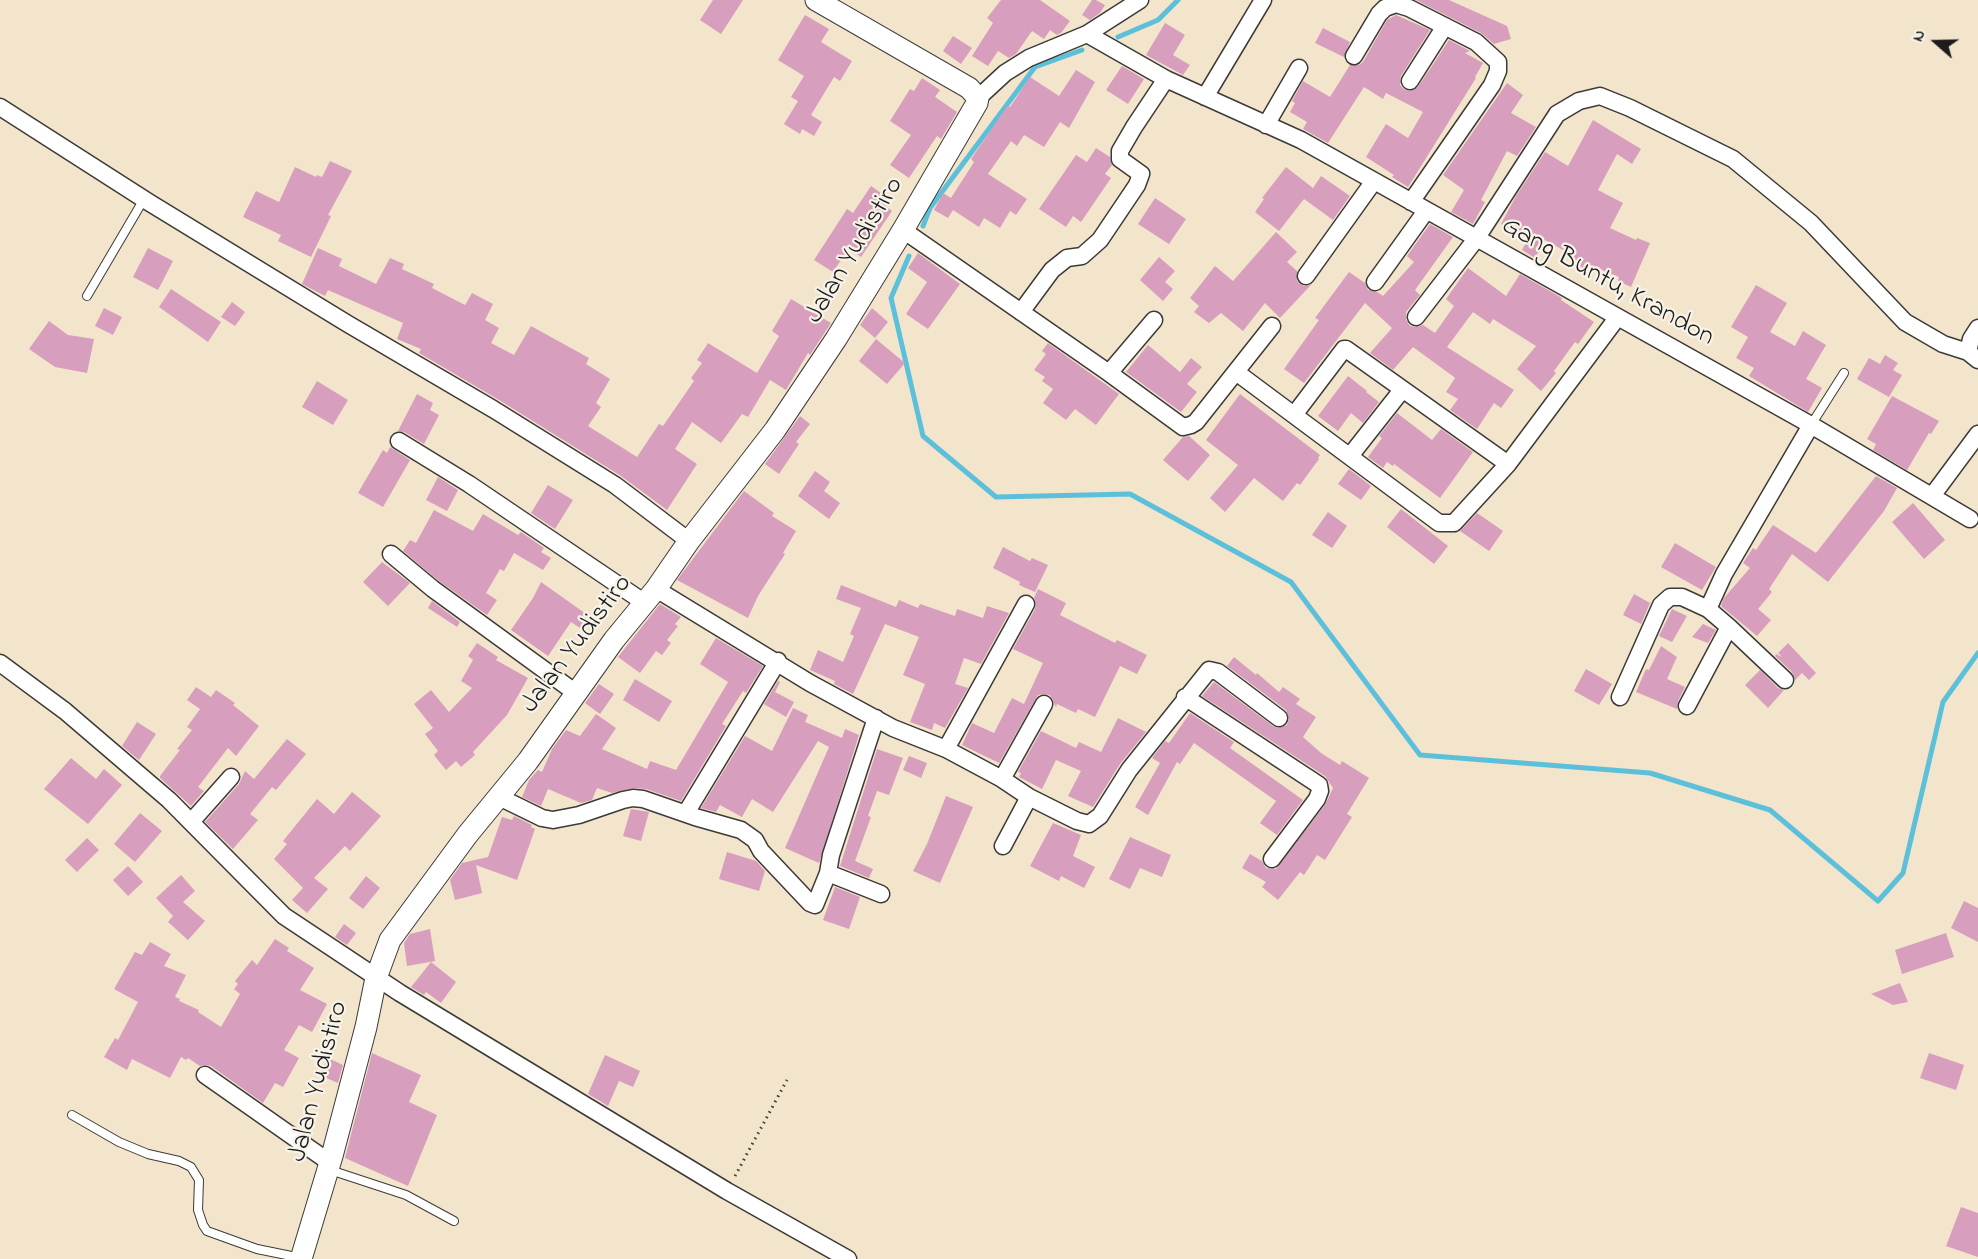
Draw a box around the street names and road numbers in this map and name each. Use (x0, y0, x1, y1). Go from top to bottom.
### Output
street label: Jalan Yudistiro (800, 172, 912, 330)
street label: Gang Buntu, Krandon (1495, 211, 1719, 355)
street label: Jalan Yudistiro (515, 569, 641, 721)
street label: Jalan Yudistiro (283, 998, 357, 1166)

